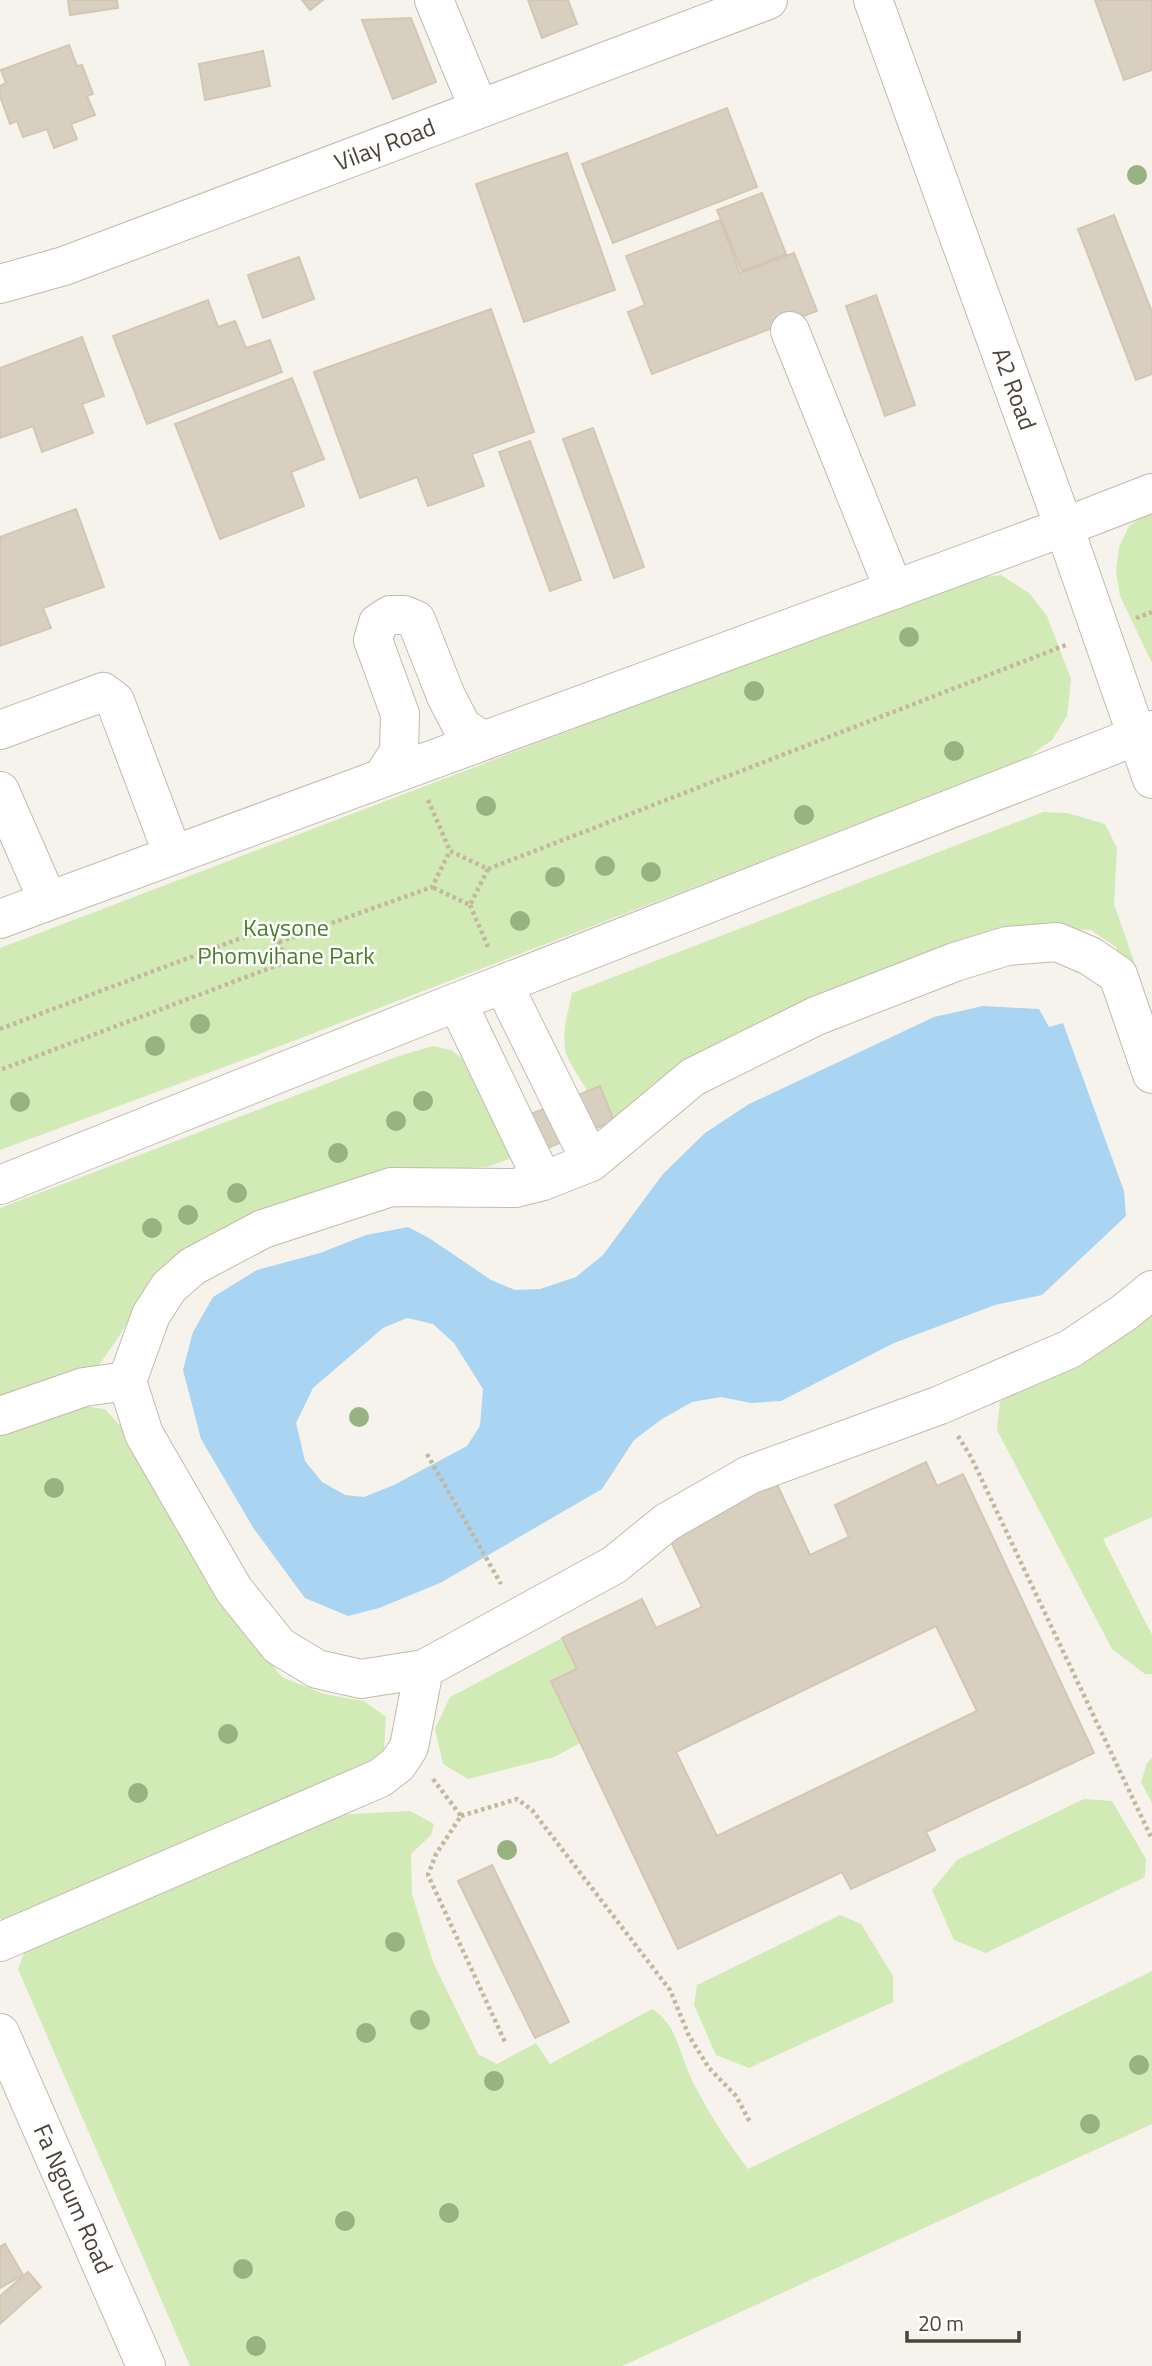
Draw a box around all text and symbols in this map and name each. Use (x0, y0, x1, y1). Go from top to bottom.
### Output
street label: Vilay Road (329, 108, 440, 180)
street label: A2 Road (983, 343, 1046, 435)
park label: Kaysone Phomvihane Park (197, 909, 375, 973)
street label: Fa Ngoum Road (25, 2118, 123, 2279)
scale bar (907, 2300, 1019, 2344)
text: 20 m (918, 2307, 964, 2339)

